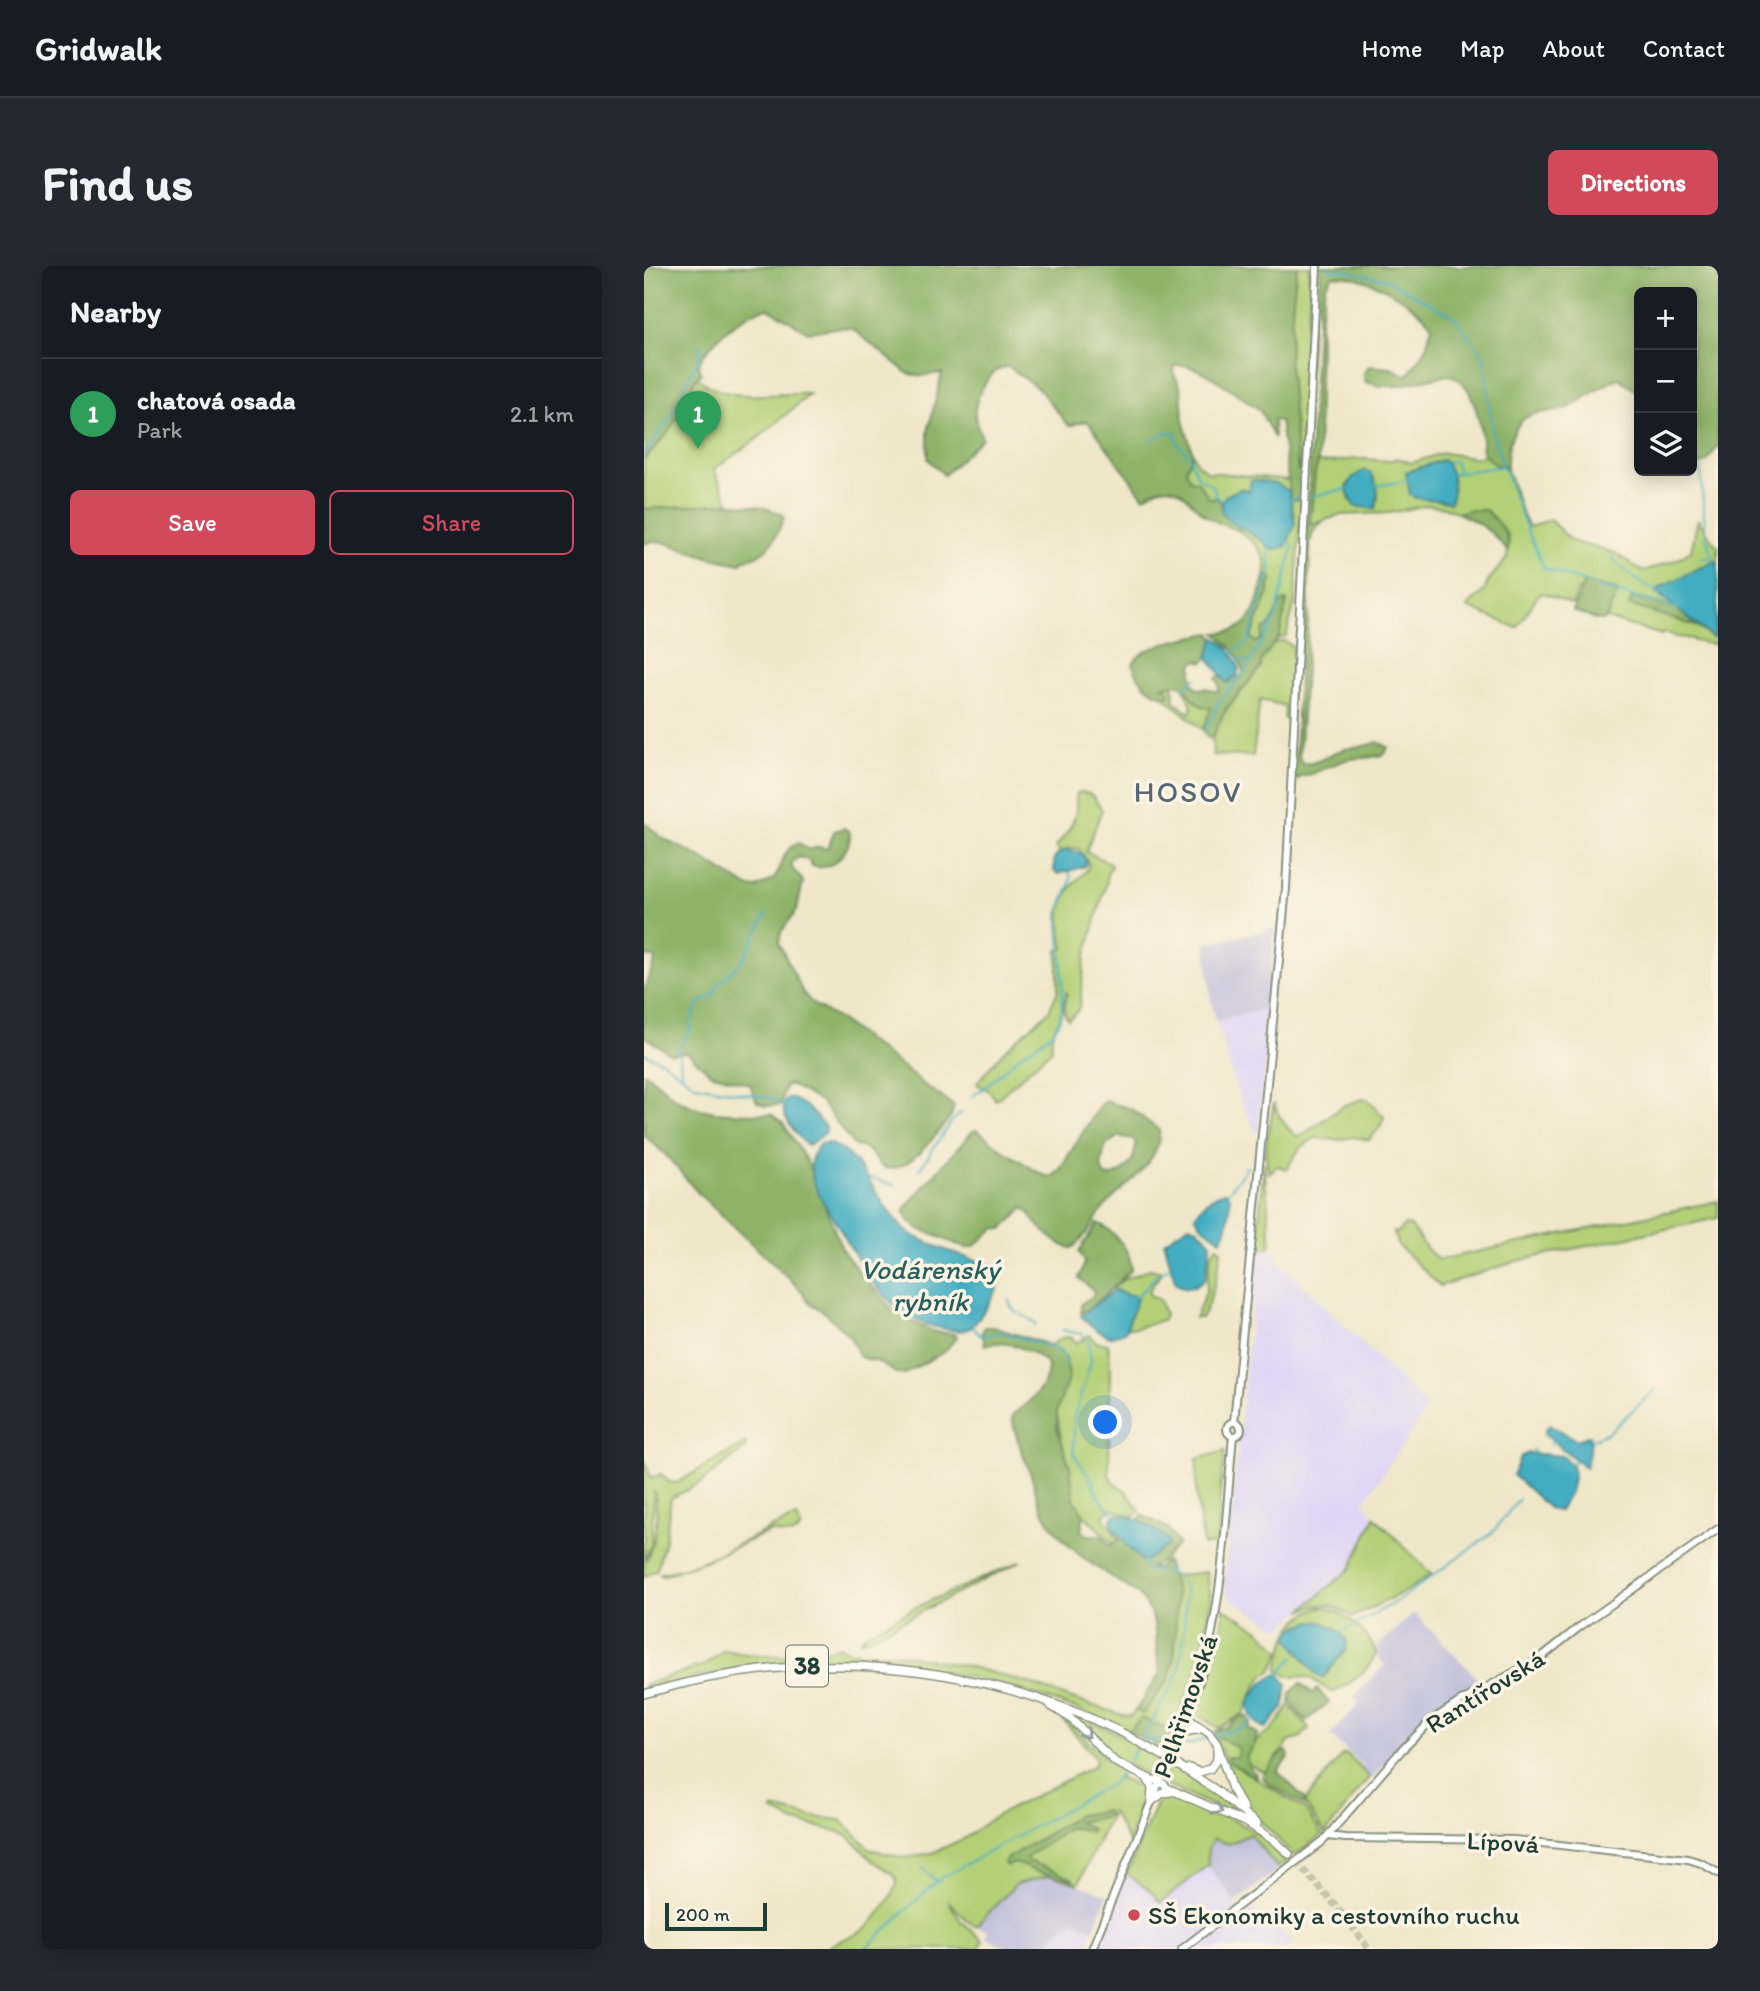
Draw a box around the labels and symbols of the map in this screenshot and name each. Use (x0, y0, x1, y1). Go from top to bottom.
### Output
pin: 1 (675, 391, 721, 449)
district label: HOSOV (1134, 773, 1242, 810)
water label: Vodárenský rybník (860, 1252, 1003, 1318)
your location (1088, 1405, 1122, 1439)
street label: Pelhřimovská (1145, 1630, 1225, 1782)
street label: Rantířovská (1420, 1642, 1551, 1740)
road number: 38 (786, 1646, 828, 1686)
one-way arrow (1077, 1726, 1090, 1739)
one-way arrow (1211, 1802, 1223, 1816)
street label: Lípová (1466, 1824, 1540, 1860)
place label: SŠ Ekonomiky a cestovního ruchu (1148, 1899, 1520, 1931)
scale bar (665, 1900, 766, 1932)
marker: SŠ Ekonomiky a cestovního ruchu (1126, 1907, 1142, 1923)

